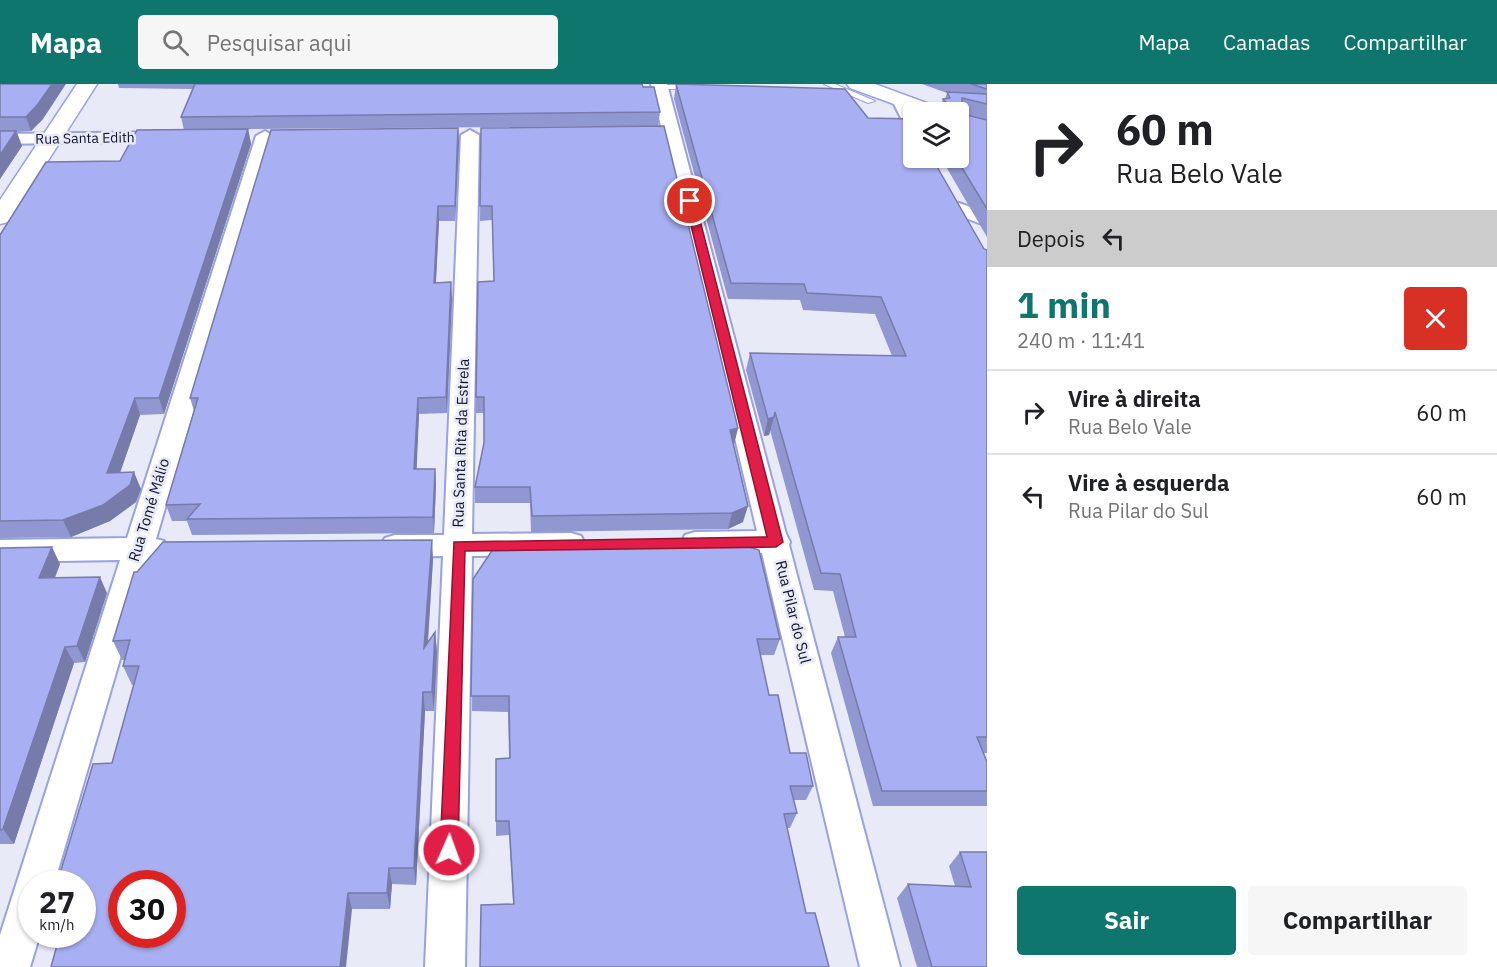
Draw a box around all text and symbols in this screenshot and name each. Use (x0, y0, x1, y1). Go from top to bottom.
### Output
search box (138, 15, 558, 69)
text: Mapa (30, 24, 102, 61)
icon: search (159, 26, 192, 59)
text: Pesquisar aqui (207, 28, 352, 57)
text: Mapa (1138, 28, 1190, 56)
text: Camadas (1223, 28, 1310, 56)
text: Compartilhar (1343, 28, 1467, 56)
map controls (903, 102, 969, 168)
button: layers (903, 102, 969, 168)
text: 60 m (1116, 102, 1214, 157)
icon: right (1017, 108, 1095, 186)
street label: Rua Santa Edith (35, 128, 135, 148)
text: Rua Belo Vale (1116, 155, 1283, 190)
pin (664, 175, 715, 226)
icon: arrive (673, 184, 706, 217)
icon: left (1097, 222, 1130, 255)
text: Depois (1017, 224, 1085, 253)
text: 1 min (1017, 281, 1111, 328)
button: close (1404, 287, 1467, 350)
text: 240 m · 11:41 (1017, 327, 1145, 354)
street label: Rua Santa Rita da Estrela (448, 358, 473, 528)
text: Vire à direita (1068, 384, 1201, 413)
icon: right (1017, 396, 1050, 429)
text: 60 m (1416, 398, 1467, 427)
text: Rua Belo Vale (1068, 413, 1192, 440)
street label: Rua Tomé Málio (124, 456, 173, 564)
text: Vire à esquerda (1068, 468, 1230, 497)
icon: left (1017, 480, 1050, 513)
text: 60 m (1416, 482, 1467, 511)
text: Rua Pilar do Sul (1068, 497, 1209, 524)
street label: Rua Pilar do Sul (771, 558, 815, 665)
position arrow (417, 818, 481, 882)
speed limit sign: 30 (108, 870, 186, 948)
text: 27 (39, 882, 75, 921)
button: Sair (1017, 886, 1236, 955)
button: Compartilhar (1248, 886, 1467, 955)
text: km/h (39, 915, 75, 934)

